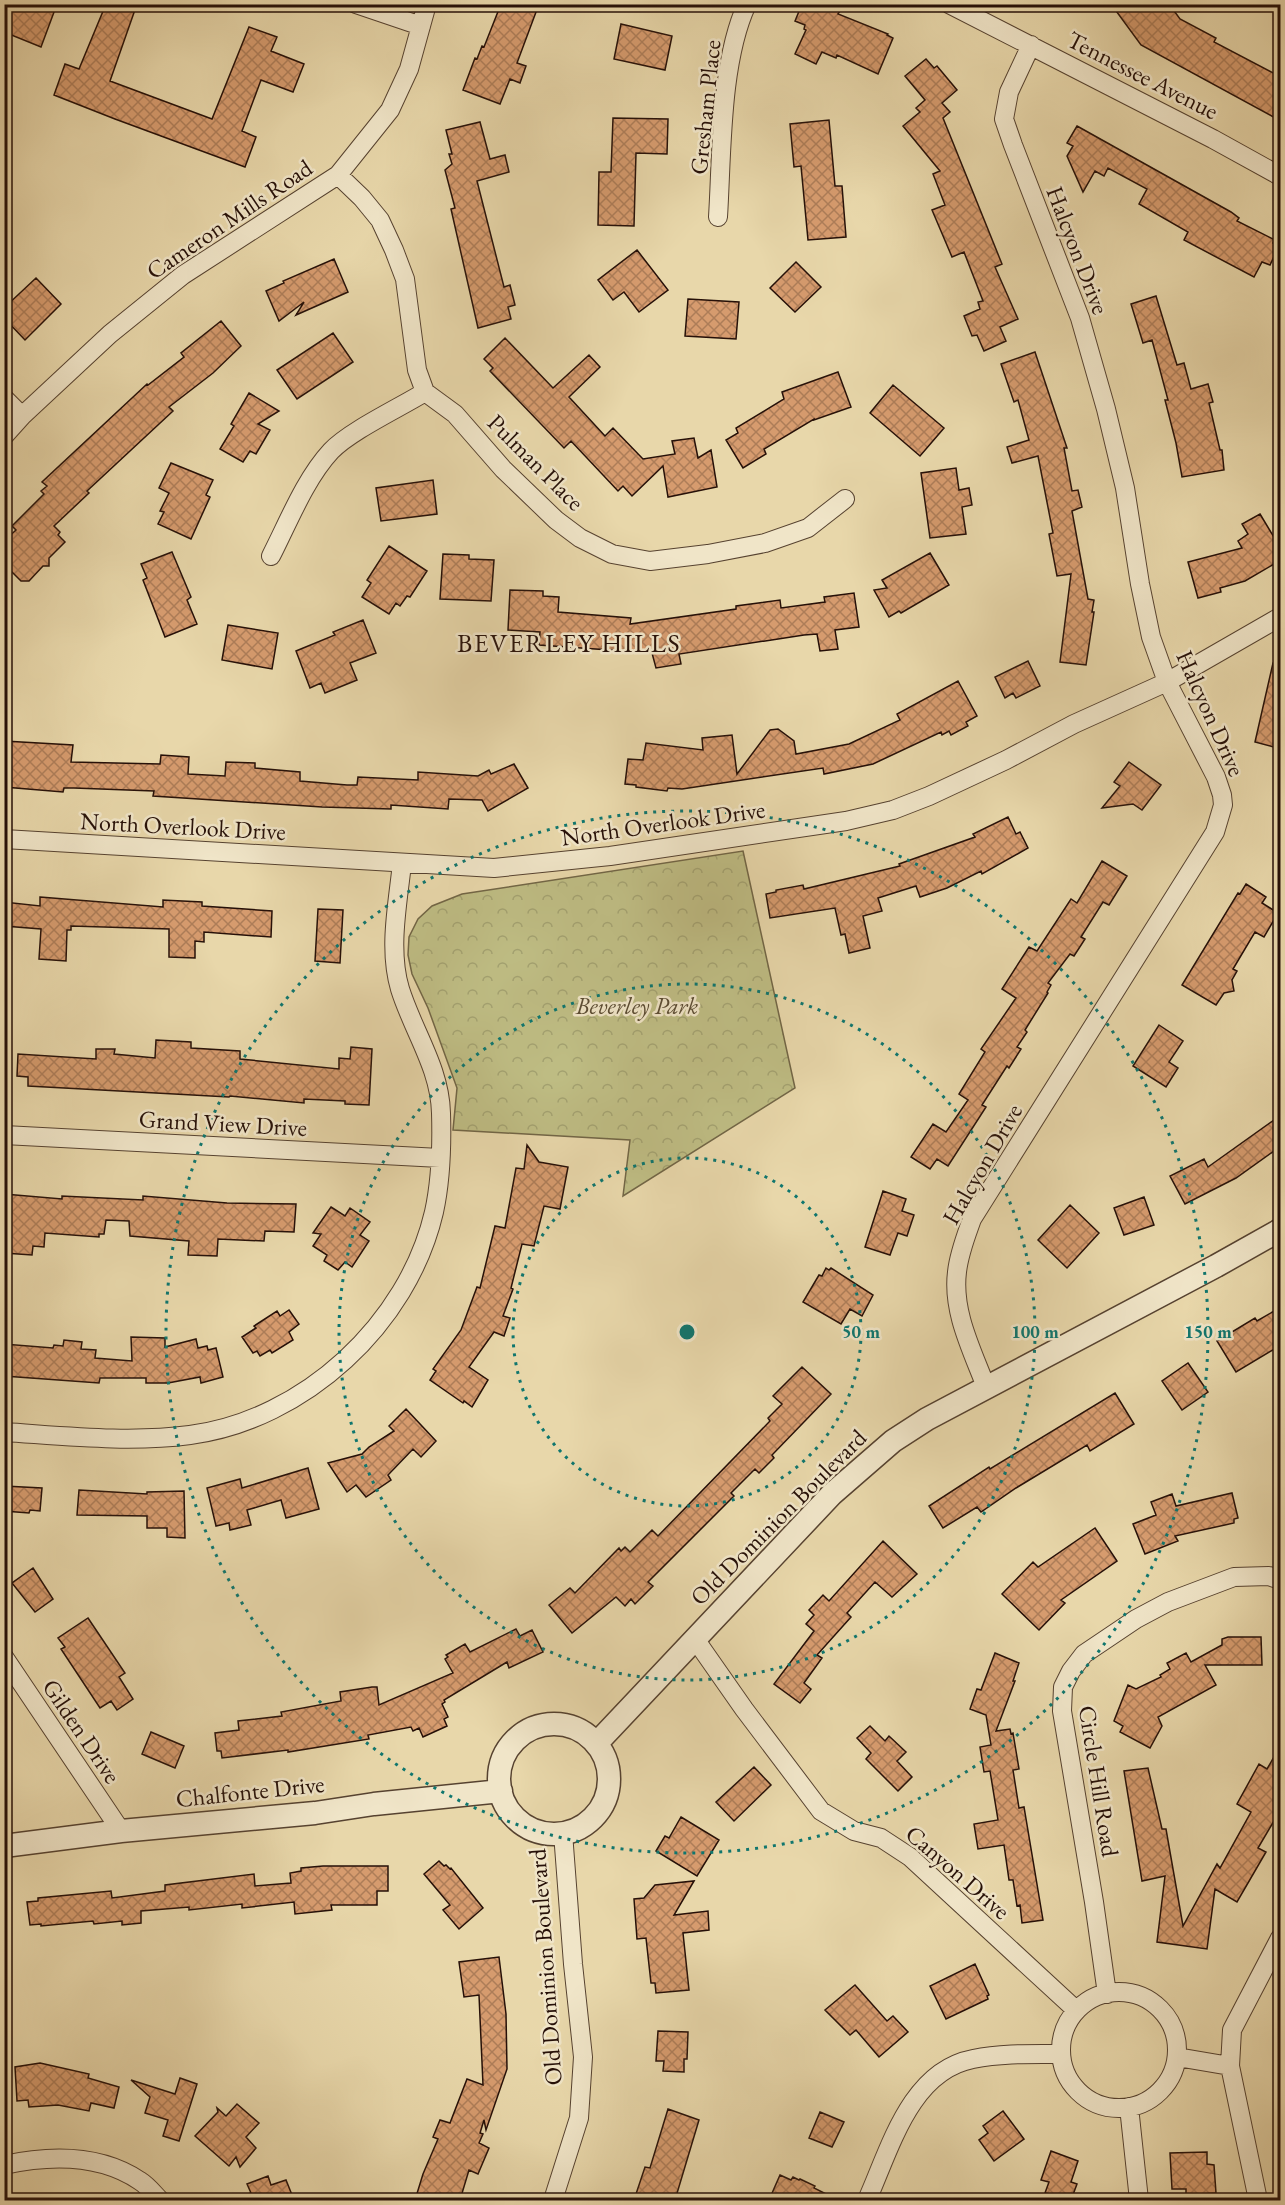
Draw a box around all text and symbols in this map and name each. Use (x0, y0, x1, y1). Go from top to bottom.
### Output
street label: Tennessee Avenue (1062, 24, 1224, 126)
street label: Gresham Place (683, 38, 727, 176)
street label: Cameron Mills Road (140, 151, 319, 286)
street label: Halcyon Drive (1039, 182, 1117, 318)
street label: Pulman Place (481, 407, 591, 517)
district label: BEVERLEY HILLS (457, 626, 681, 660)
street label: Halcyon Drive (1169, 645, 1253, 781)
street label: North Overlook Drive (559, 793, 767, 853)
street label: North Overlook Drive (79, 805, 287, 847)
park label: Beverley Park (575, 990, 698, 1021)
street label: Halcyon Drive (935, 1098, 1029, 1230)
street label: Grand View Drive (138, 1103, 308, 1143)
text: 50 m (842, 1320, 880, 1343)
text: 100 m (1011, 1320, 1059, 1343)
text: 150 m (1184, 1320, 1232, 1343)
centre of rings (677, 1322, 697, 1342)
street label: Old Dominion Boulevard (683, 1422, 873, 1612)
street label: Gilden Drive (36, 1673, 128, 1789)
street label: Circle Hill Road (1072, 1703, 1126, 1860)
street label: Chalfonte Drive (174, 1768, 326, 1814)
street label: Canyon Drive (899, 1818, 1017, 1926)
street label: Old Dominion Boulevard (521, 1847, 569, 2086)

